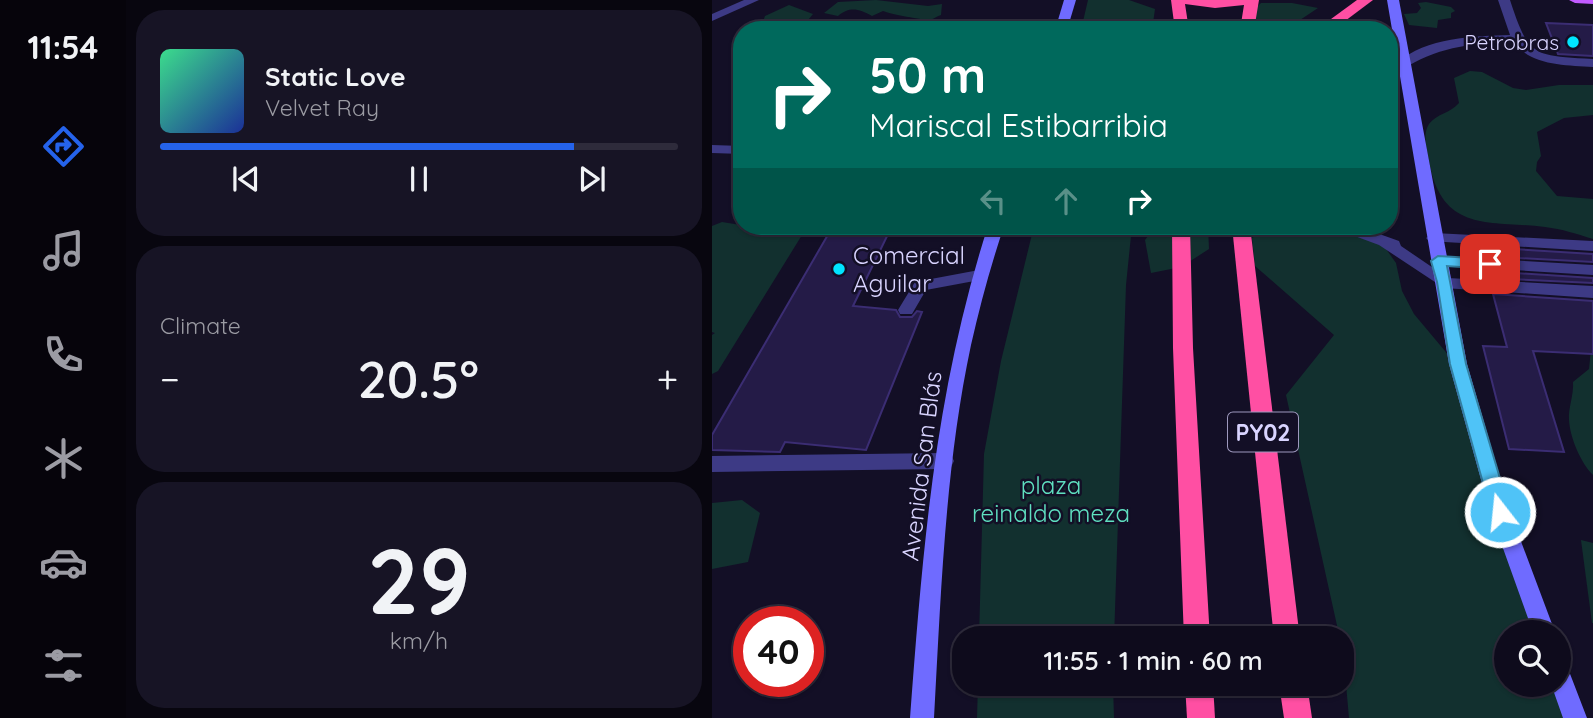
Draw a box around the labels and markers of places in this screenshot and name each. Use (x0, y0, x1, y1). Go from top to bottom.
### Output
place label: Petrobras (1464, 29, 1559, 55)
marker: Petrobras (1565, 34, 1581, 50)
pin (1460, 234, 1520, 294)
place label: Comercial Aguilar (853, 240, 965, 298)
marker: Comercial Aguilar (831, 261, 847, 277)

